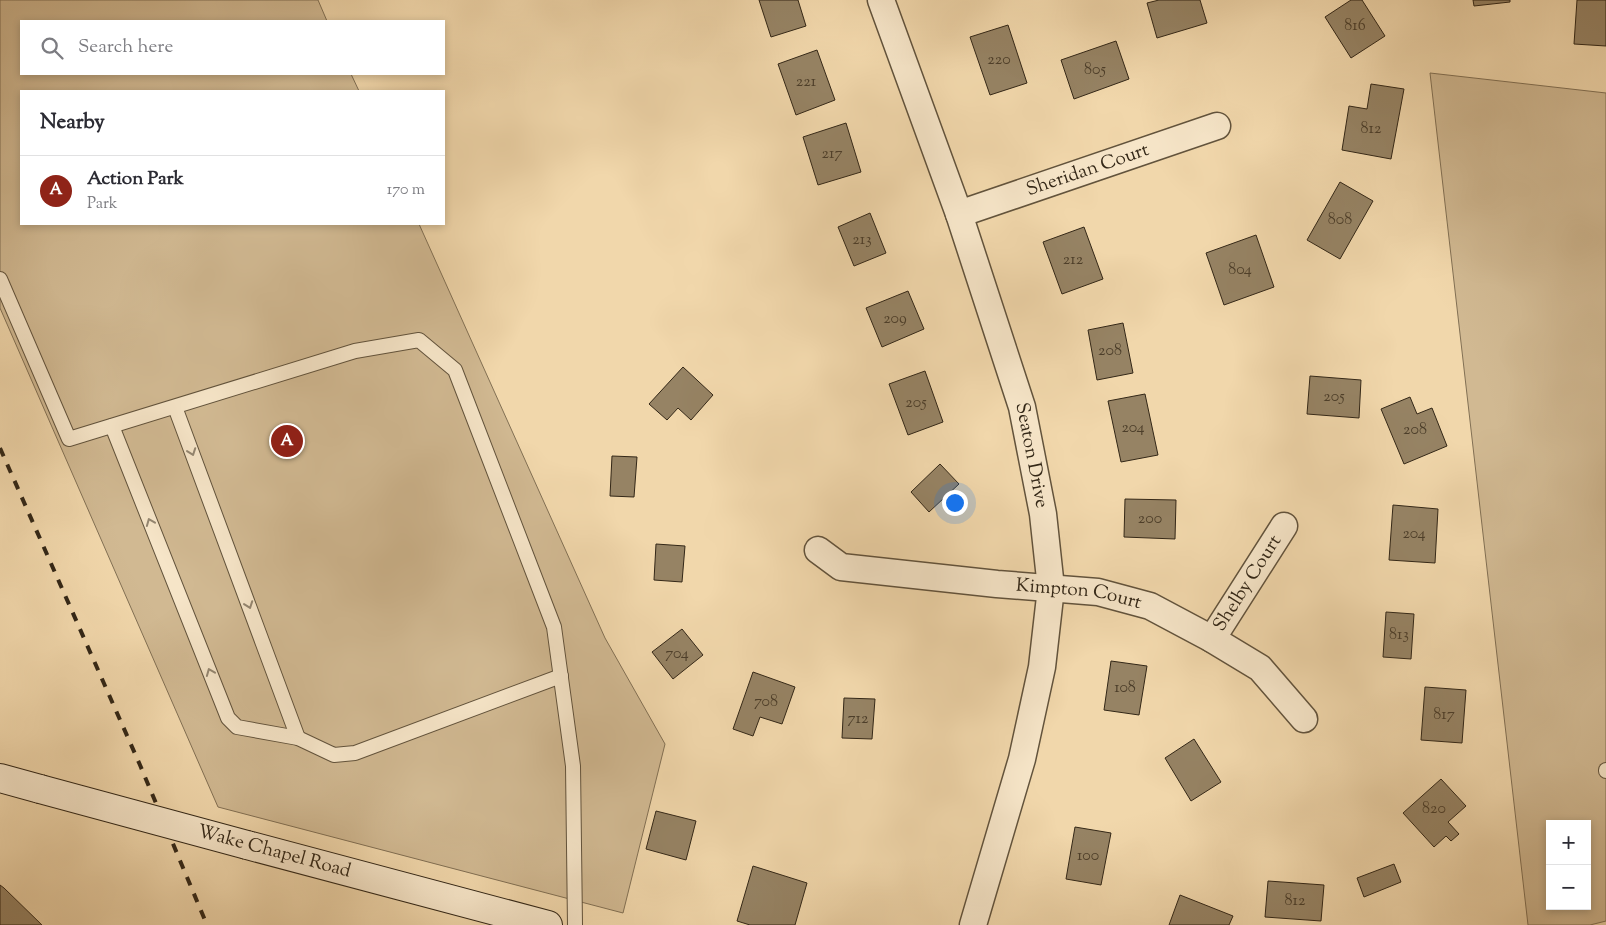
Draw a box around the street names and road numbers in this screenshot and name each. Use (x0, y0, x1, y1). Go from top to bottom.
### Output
street label: Sheridan Court (1023, 136, 1153, 204)
street label: Seaton Drive (1008, 400, 1055, 510)
street label: Shelby Court (1207, 529, 1289, 637)
street label: Kimpton Court (1015, 572, 1145, 617)
street label: Wake Chapel Road (194, 819, 354, 886)

